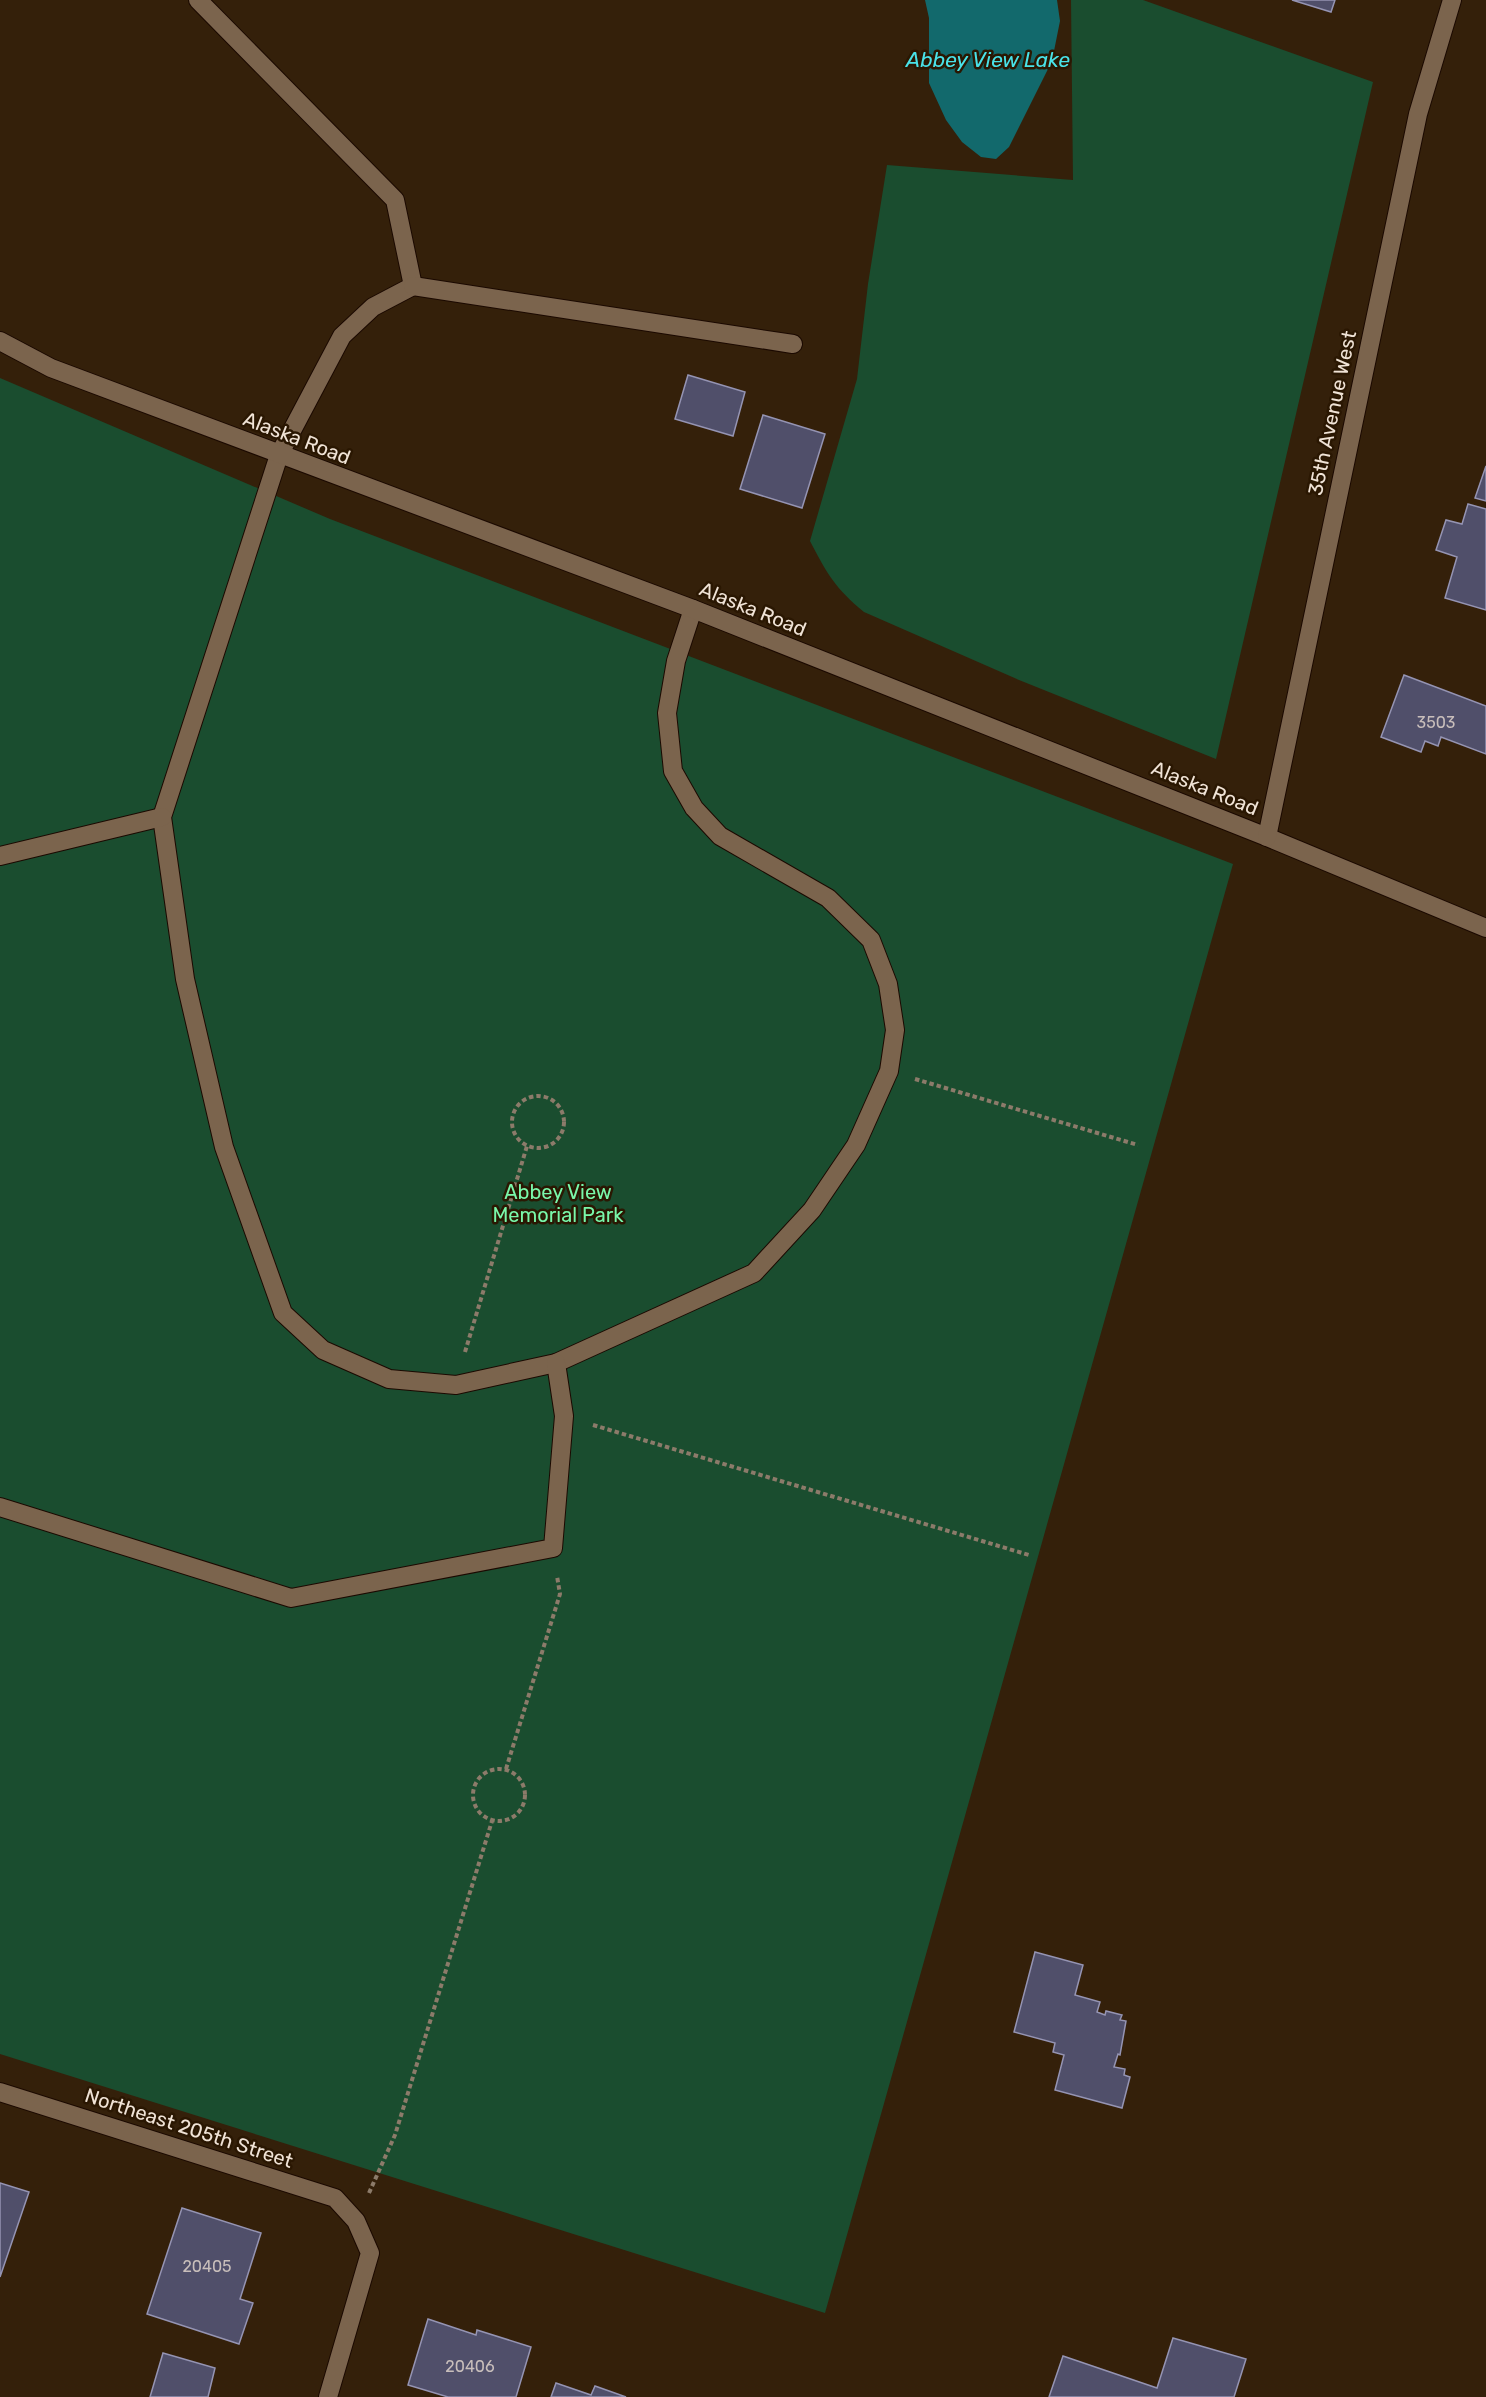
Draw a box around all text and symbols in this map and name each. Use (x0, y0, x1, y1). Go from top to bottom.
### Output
water label: Abbey View Lake (905, 47, 1070, 72)
street label: 35th Avenue West (1303, 328, 1361, 498)
street label: Alaska Road (240, 407, 354, 469)
street label: Alaska Road (696, 577, 810, 641)
house number: 3503 (1417, 713, 1455, 732)
street label: Alaska Road (1148, 756, 1262, 820)
park label: Abbey View Memorial Park (492, 1180, 624, 1227)
street label: Northeast 205th Street (82, 2083, 296, 2173)
house number: 20405 (182, 2257, 232, 2276)
house number: 20406 (445, 2357, 495, 2376)

